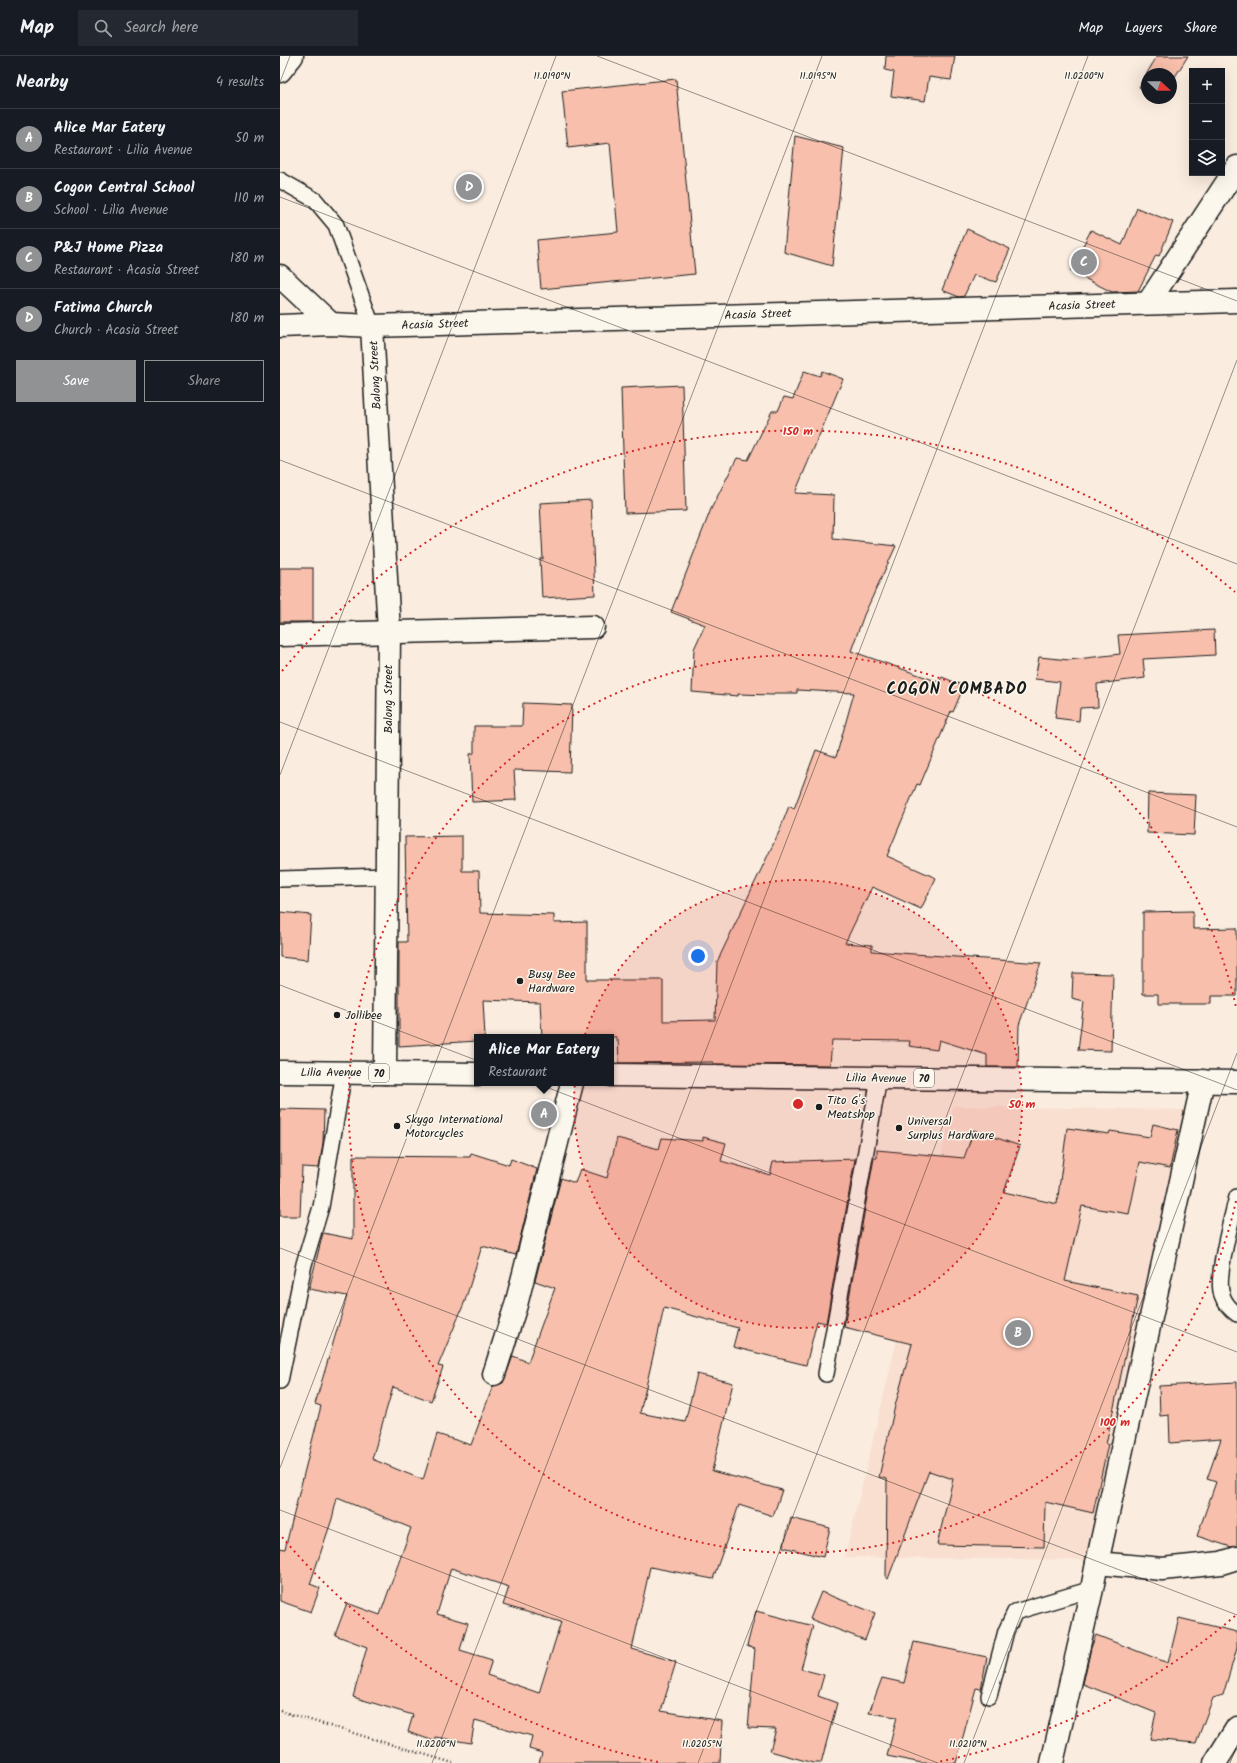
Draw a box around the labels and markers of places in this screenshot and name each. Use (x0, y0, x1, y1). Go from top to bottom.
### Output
pin: D (456, 172, 482, 202)
pin: C (1071, 247, 1097, 277)
place label: Busy Bee Hardware (528, 965, 576, 998)
marker: Busy Bee Hardware (515, 976, 525, 986)
place label: Jollibee (345, 1006, 382, 1025)
marker: Jollibee (332, 1010, 342, 1020)
place label: Tito G's Meatshop (827, 1091, 875, 1124)
centre of rings (791, 1097, 805, 1111)
pin: A (531, 1099, 557, 1129)
marker: Tito G's Meatshop (814, 1102, 824, 1112)
place label: Skygo International Motorcycles (405, 1110, 503, 1143)
place label: Universal Surplus Hardware (907, 1112, 995, 1145)
marker: Skygo International Motorcycles (392, 1121, 402, 1131)
marker: Universal Surplus Hardware (894, 1123, 904, 1133)
pin: B (1005, 1318, 1031, 1348)

